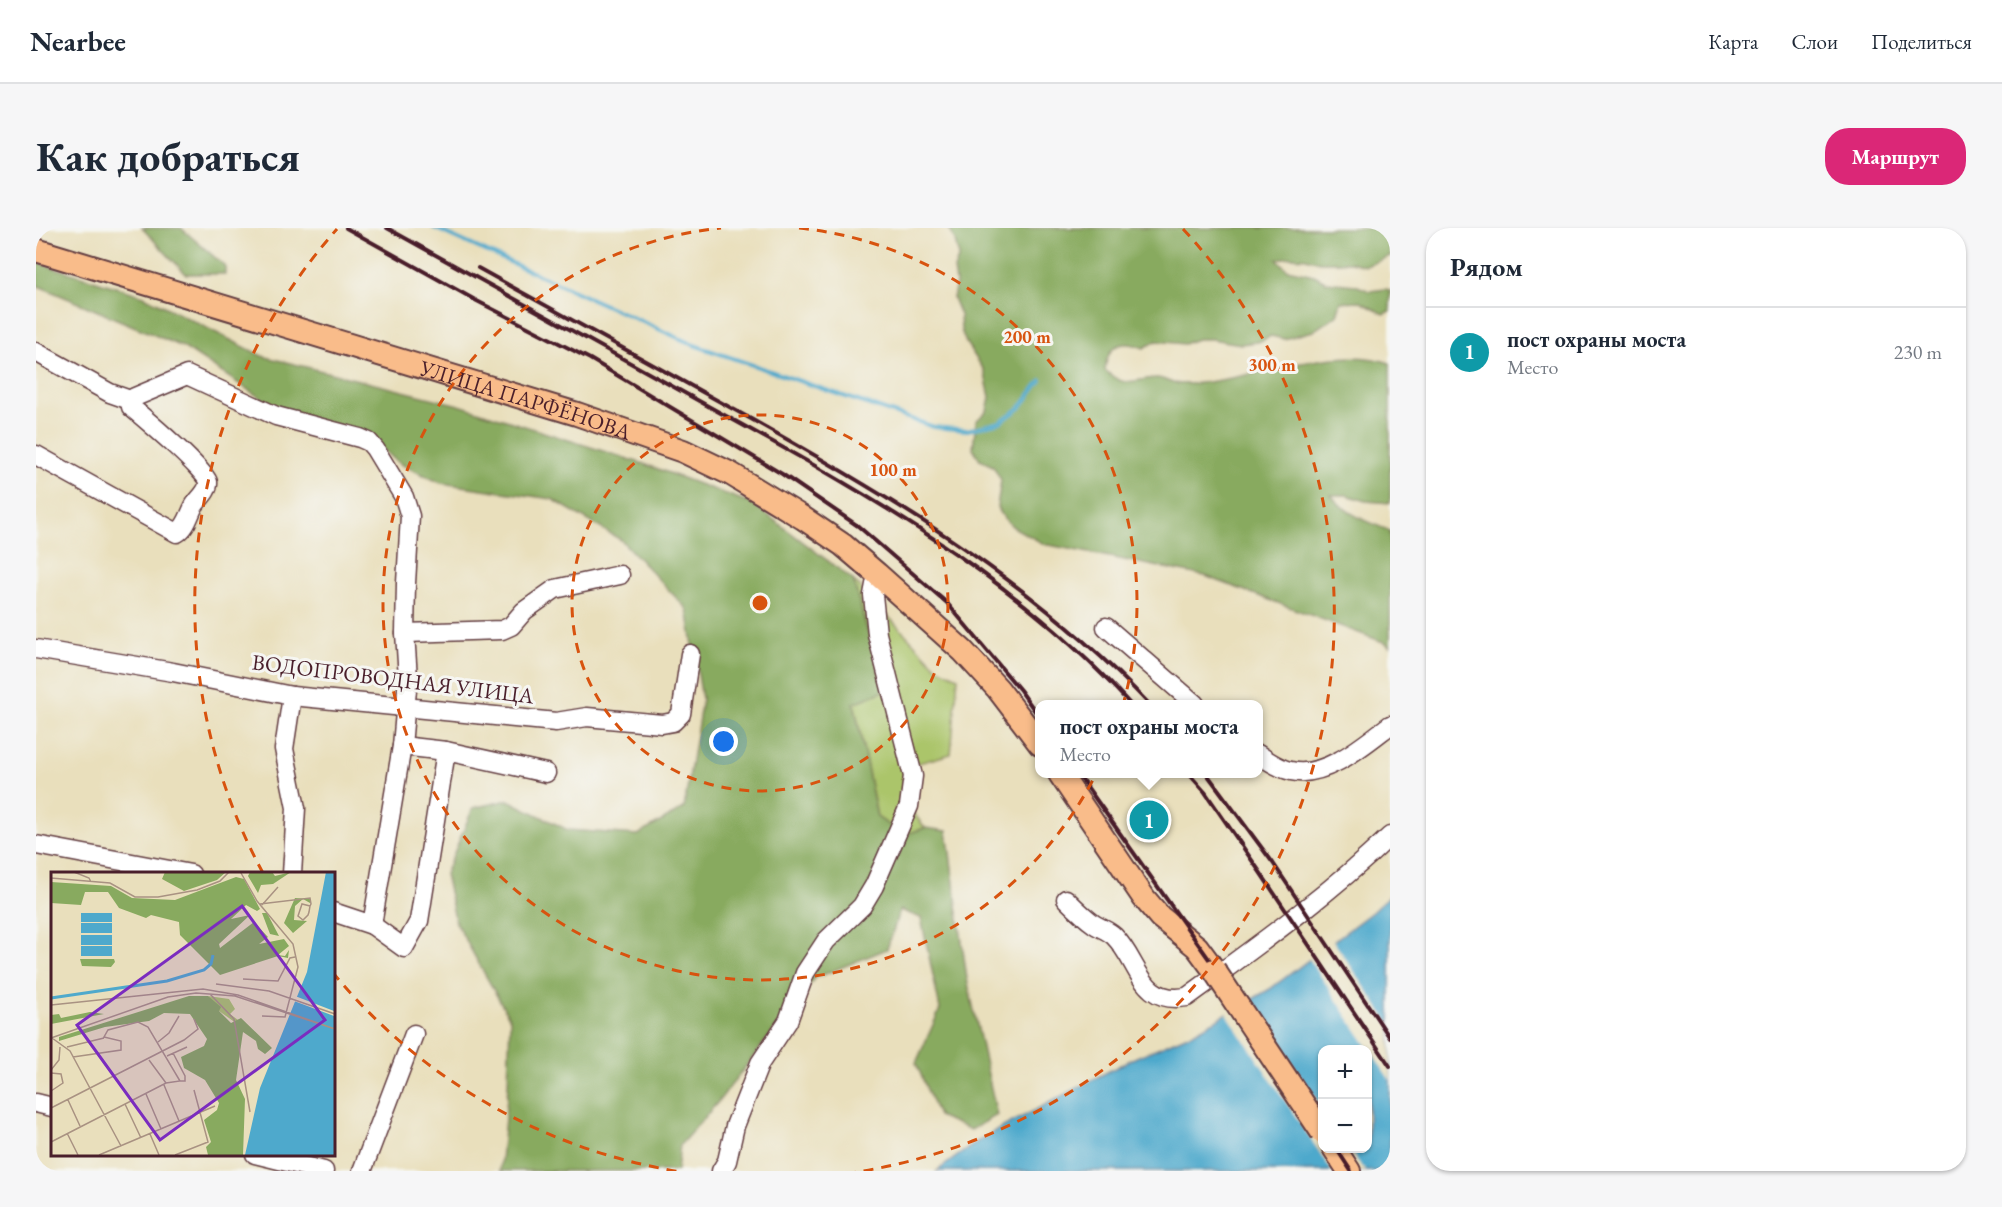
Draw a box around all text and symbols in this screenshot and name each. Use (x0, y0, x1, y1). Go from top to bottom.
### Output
text: Nearbee (30, 23, 126, 59)
text: Карта (1708, 28, 1758, 55)
text: Слои (1791, 28, 1838, 55)
text: Поделиться (1871, 28, 1972, 55)
button: Маршрут (1825, 128, 1966, 185)
text: Как добраться (36, 129, 300, 184)
text: Рядом (1450, 250, 1523, 284)
text: 200 m (1003, 325, 1051, 348)
text: пост охраны моста (1507, 325, 1686, 354)
text: 1 (1464, 339, 1475, 365)
text: 230 m (1894, 339, 1942, 365)
street label: УЛИЦА ПАРФЁНОВА (415, 352, 636, 447)
text: 300 m (1248, 353, 1296, 376)
text: Место (1507, 354, 1558, 380)
text: 100 m (869, 458, 917, 481)
centre of rings (750, 593, 770, 613)
street label: ВОДОПРОВОДНАЯ УЛИЦА (251, 647, 536, 711)
popup (1035, 700, 1263, 778)
text: пост охраны моста (1059, 712, 1239, 741)
your location (709, 727, 738, 756)
text: Место (1059, 741, 1111, 767)
pin: 1 (1130, 798, 1168, 842)
inset map (51, 872, 334, 1156)
map controls (1318, 1045, 1372, 1153)
button: + (1318, 1045, 1372, 1099)
button: − (1318, 1099, 1372, 1153)

